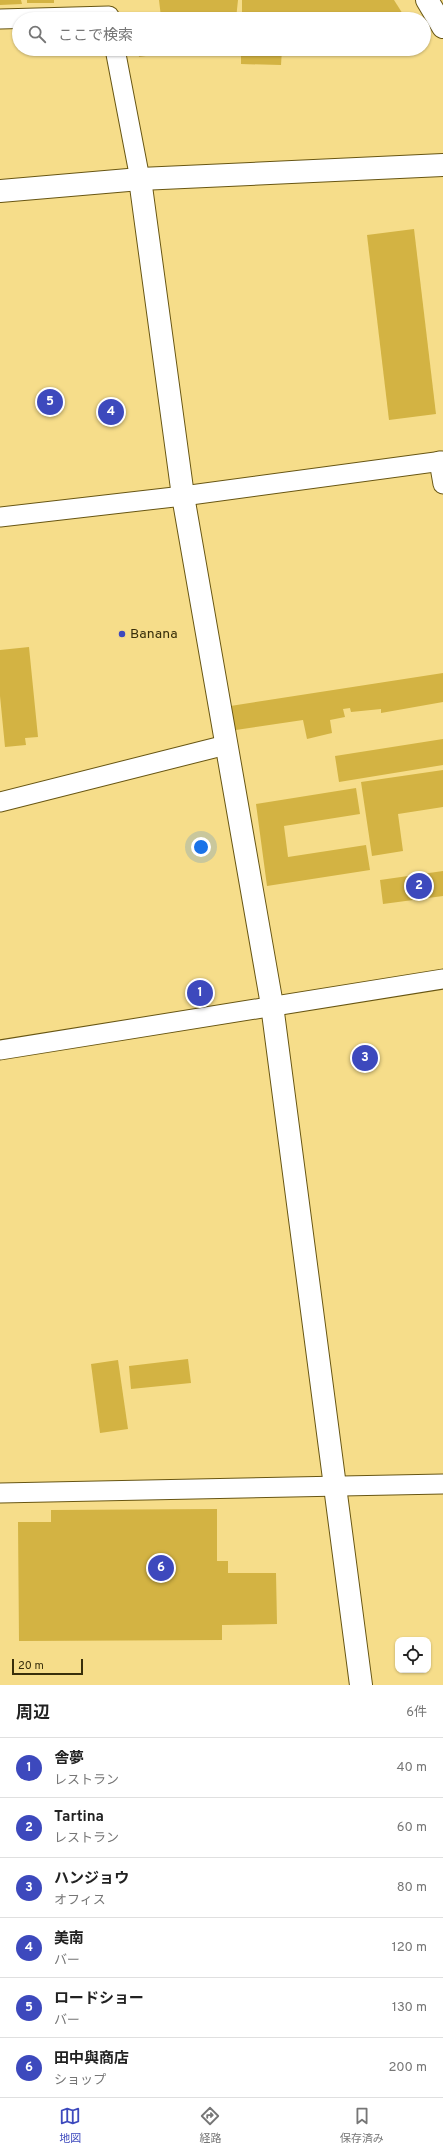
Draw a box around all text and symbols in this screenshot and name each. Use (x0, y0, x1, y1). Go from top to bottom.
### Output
search box (12, 12, 431, 56)
icon: search (26, 23, 48, 45)
text: ここで検索 (58, 27, 133, 46)
pin: 5 (37, 387, 63, 417)
pin: 4 (98, 397, 124, 427)
place label: Banana (130, 626, 178, 643)
marker: Banana (117, 629, 127, 639)
your location (191, 837, 211, 857)
pin: 2 (406, 871, 432, 901)
pin: 1 (187, 978, 213, 1008)
pin: 3 (352, 1043, 378, 1073)
pin: 6 (148, 1553, 174, 1583)
map controls (395, 1637, 431, 1673)
button: locate (395, 1637, 431, 1673)
scale bar (12, 1657, 83, 1676)
text: 20 m (18, 1659, 44, 1673)
text: 周辺 (16, 1703, 50, 1725)
text: 6件 (406, 1705, 427, 1721)
text: 舎夢 (54, 1750, 84, 1769)
text: 1 (26, 1760, 32, 1776)
text: 40 m (397, 1760, 427, 1776)
text: レストラン (54, 1773, 119, 1789)
text: Tartina (54, 1808, 104, 1827)
text: 2 (25, 1820, 33, 1836)
text: 60 m (397, 1820, 427, 1836)
text: レストラン (54, 1831, 119, 1847)
text: ハンジョウ (54, 1870, 129, 1889)
text: 3 (25, 1880, 33, 1896)
text: 80 m (397, 1880, 427, 1896)
text: オフィス (54, 1893, 106, 1909)
text: 美南 (54, 1930, 84, 1949)
text: 4 (25, 1940, 33, 1956)
text: 120 m (392, 1940, 427, 1956)
text: バー (54, 1953, 80, 1969)
text: ロードショー (54, 1990, 144, 2009)
text: 5 (25, 2000, 33, 2016)
text: 130 m (392, 2000, 427, 2016)
text: バー (54, 2013, 80, 2029)
text: 田中與商店 (54, 2050, 129, 2069)
text: 6 (25, 2060, 33, 2076)
text: 200 m (388, 2060, 427, 2076)
text: ショップ (54, 2073, 106, 2089)
tab: 地図 (59, 2105, 81, 2146)
tab: 経路 (199, 2105, 221, 2146)
tab: 保存済み (340, 2105, 384, 2146)

